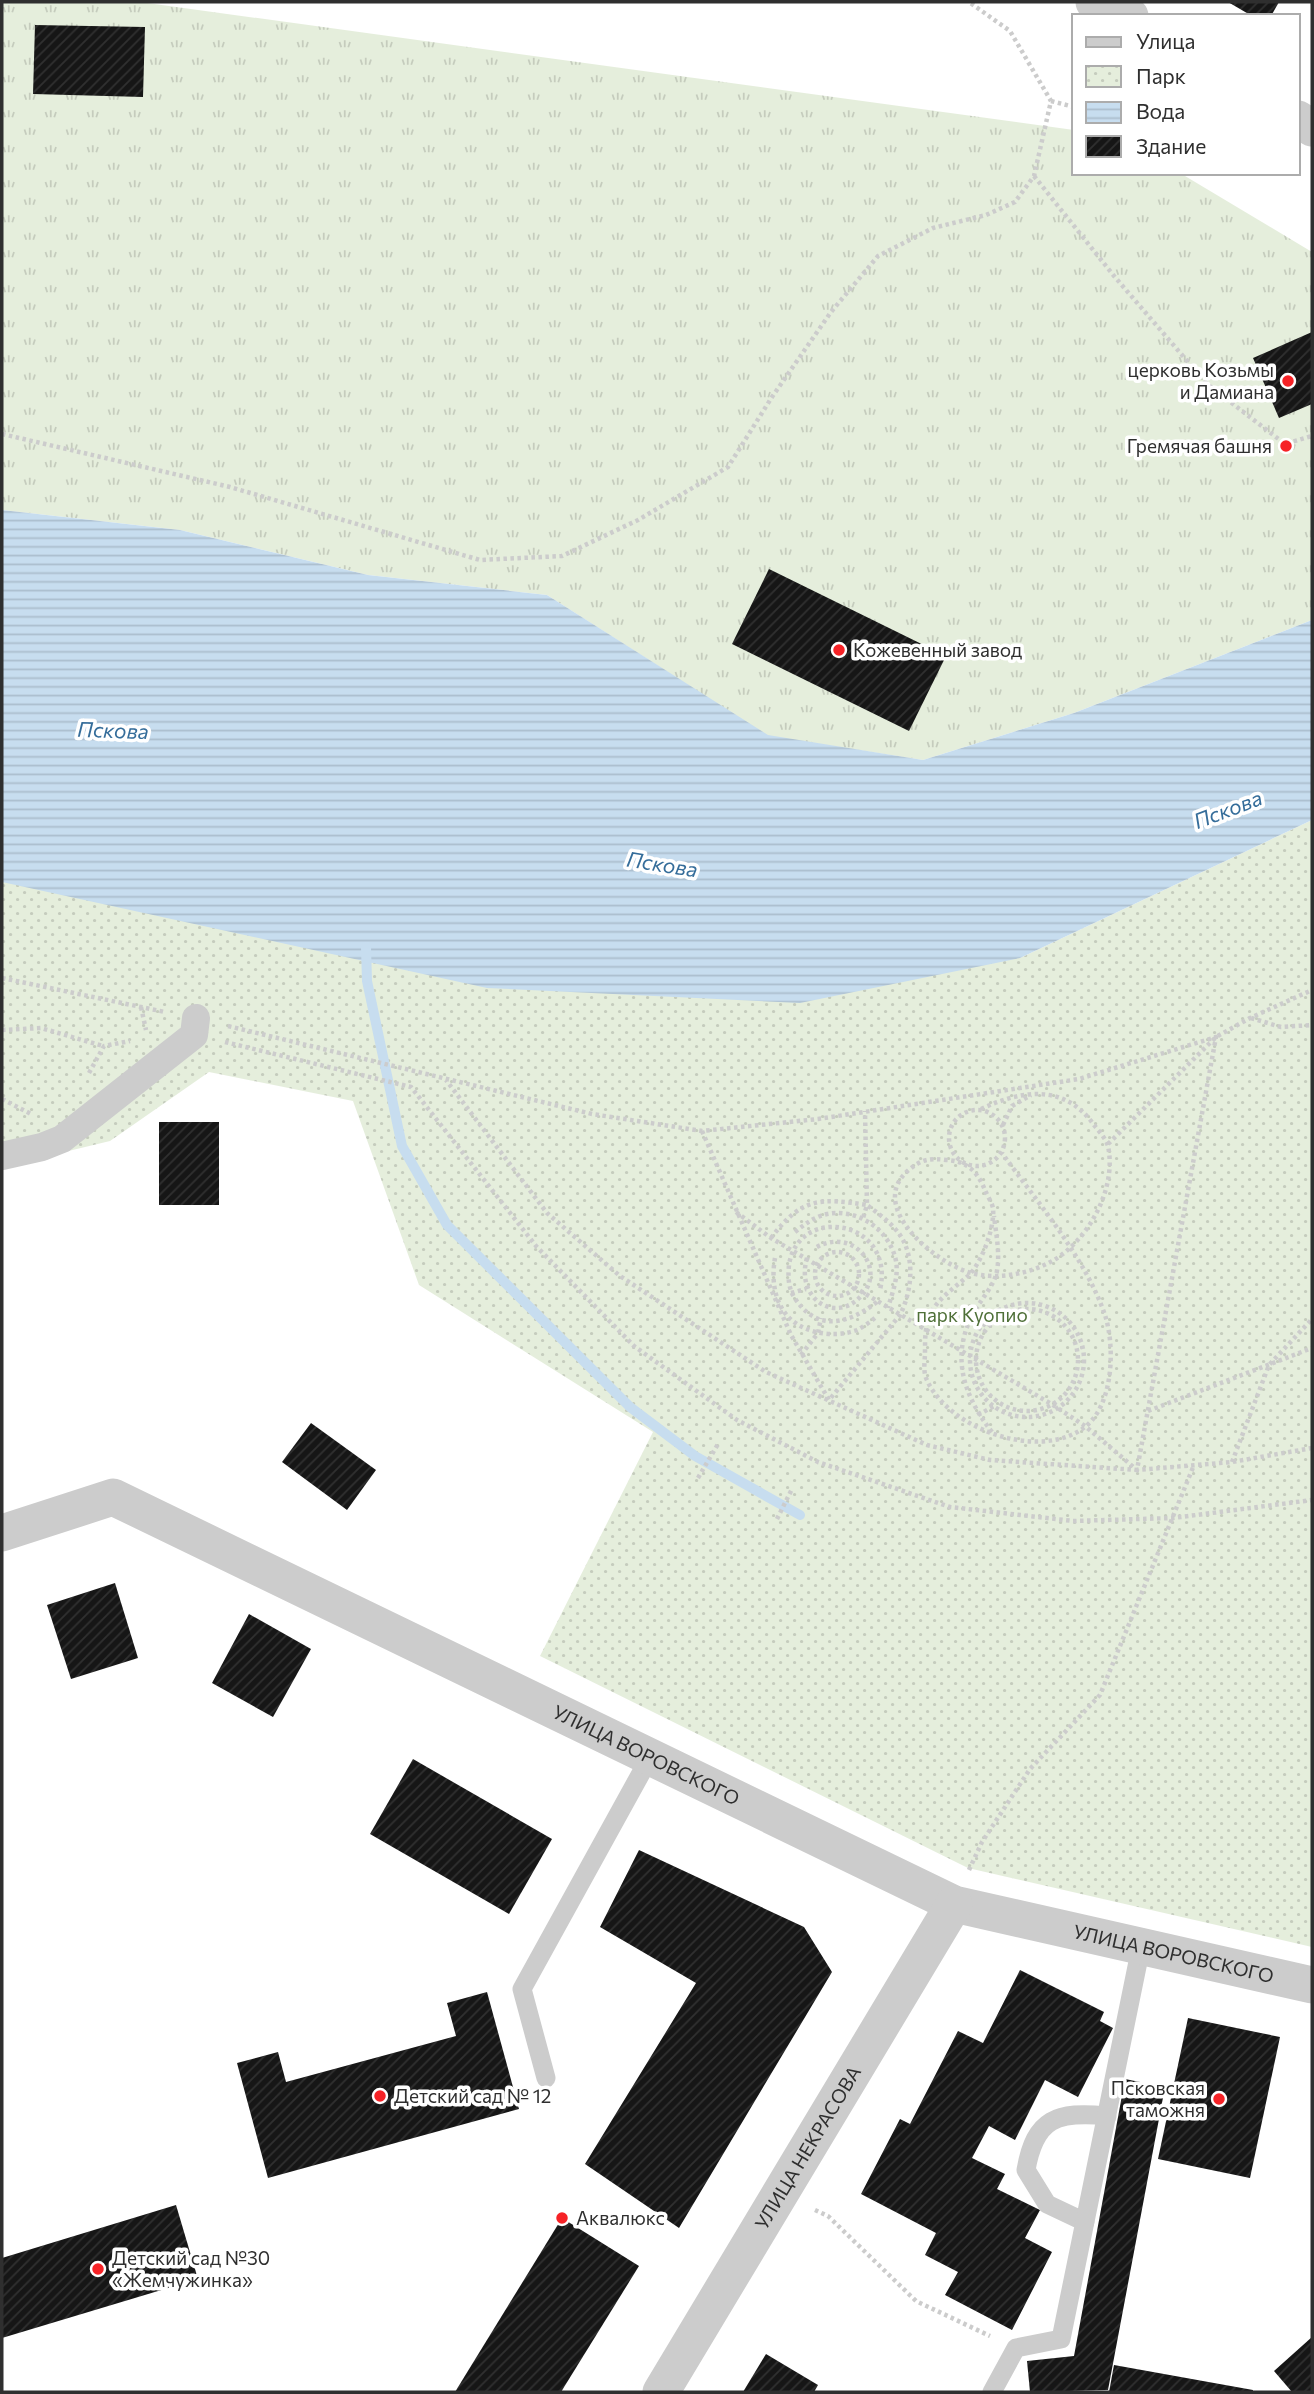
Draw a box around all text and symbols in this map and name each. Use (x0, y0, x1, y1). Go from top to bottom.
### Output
legend (1072, 14, 1300, 175)
text: Улица (1136, 28, 1195, 53)
text: Парк (1136, 63, 1186, 88)
text: Вода (1136, 98, 1185, 123)
text: Здание (1136, 133, 1206, 158)
place label: церковь Козьмы и Дамиана (1128, 358, 1274, 403)
marker: церковь Козьмы и Дамиана (1280, 373, 1296, 389)
place label: Гремячая башня (1127, 434, 1272, 457)
marker: Гремячая башня (1278, 438, 1294, 454)
place label: Кожевенный завод (853, 638, 1022, 661)
marker: Кожевенный завод (831, 642, 847, 658)
water label: Пскова (77, 716, 149, 743)
water label: Пскова (1190, 784, 1265, 833)
water label: Пскова (625, 846, 700, 881)
park label: парк Куопио (916, 1303, 1028, 1326)
street label: УЛИЦА ВОРОВСКОГО (549, 1700, 744, 1810)
street label: УЛИЦА ВОРОВСКОГО (1071, 1919, 1276, 1987)
street label: УЛИЦА НЕКРАСОВА (749, 2061, 865, 2233)
place label: Псковская таможня (1111, 2076, 1205, 2121)
place label: Детский сад № 12 (394, 2084, 551, 2107)
marker: Детский сад № 12 (372, 2088, 388, 2104)
marker: Псковская таможня (1211, 2091, 1227, 2107)
place label: Аквалюкс (576, 2206, 665, 2229)
marker: Аквалюкс (554, 2210, 570, 2226)
place label: Детский сад №30 «Жемчужинка» (112, 2246, 270, 2291)
marker: Детский сад №30 «Жемчужинка» (90, 2261, 106, 2277)

